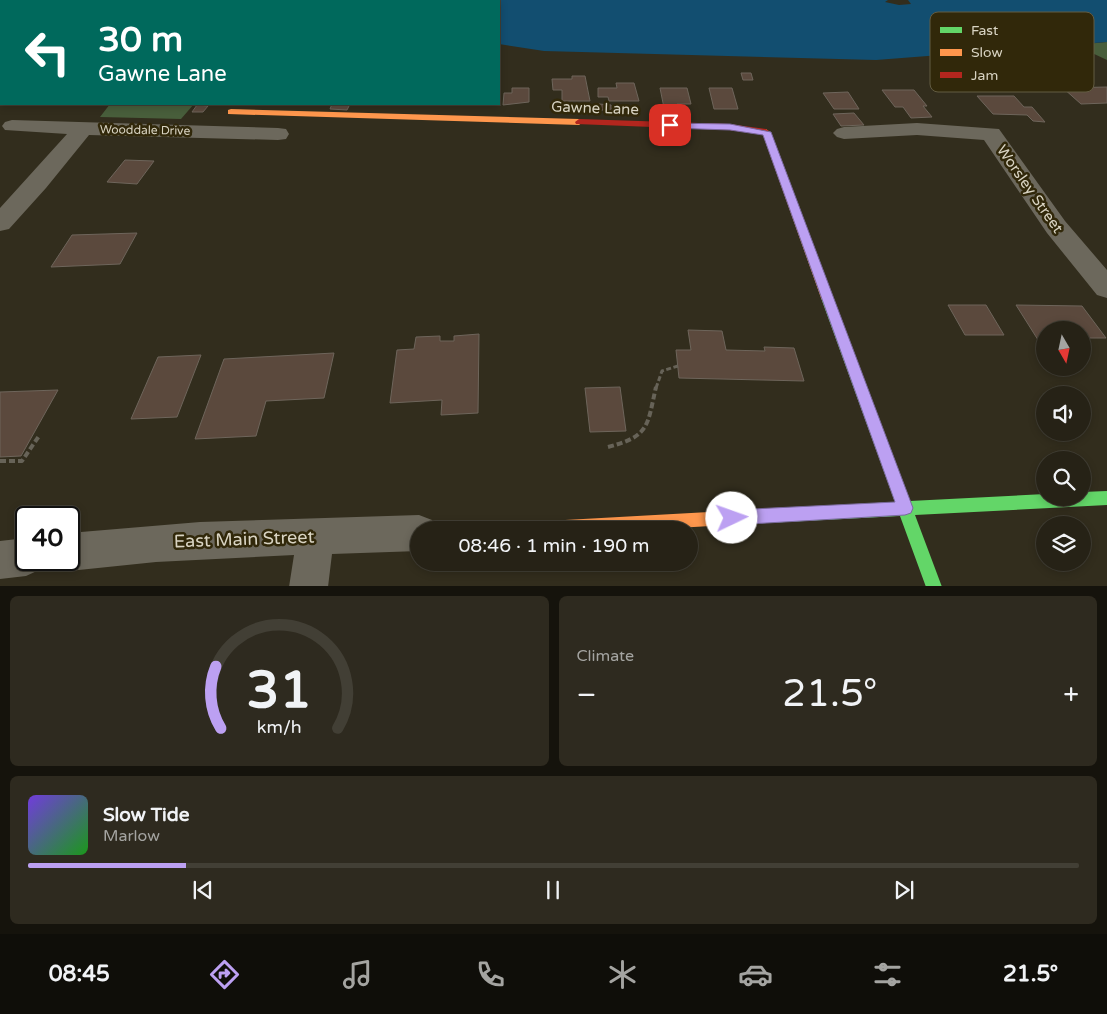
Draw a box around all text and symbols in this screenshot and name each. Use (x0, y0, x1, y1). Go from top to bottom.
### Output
legend (930, 12, 1094, 92)
text: 30 m (98, 19, 183, 61)
icon: left (15, 20, 80, 85)
text: Fast (971, 22, 999, 39)
text: Slow (971, 44, 1003, 61)
text: Gawne Lane (98, 61, 227, 87)
text: Jam (971, 67, 998, 84)
street label: Gawne Lane (551, 97, 639, 119)
pin (649, 104, 691, 146)
icon: arrive (656, 111, 684, 139)
street label: Wooddale Drive (100, 122, 191, 138)
street label: Worsley Street (993, 141, 1067, 237)
north arrow (1036, 321, 1091, 376)
map controls (1036, 321, 1091, 571)
button: sound (1036, 386, 1091, 441)
button: search (1036, 451, 1091, 506)
position arrow (705, 491, 757, 543)
speed limit sign: 40 (15, 506, 80, 571)
button: layers (1036, 516, 1091, 571)
street label: East Main Street (173, 526, 315, 552)
text: 08:46 · 1 min · 190 m (458, 535, 650, 557)
text: Climate (577, 646, 634, 666)
text: 31 (247, 659, 312, 722)
text: 21.5° (782, 671, 877, 717)
text: − (577, 678, 596, 712)
text: + (1063, 678, 1079, 712)
text: km/h (257, 717, 302, 738)
text: Slow Tide (103, 804, 190, 826)
text: Marlow (103, 826, 160, 846)
icon: previous (189, 876, 217, 904)
icon: pause (539, 876, 567, 904)
icon: next (890, 876, 918, 904)
icon: directions (207, 957, 242, 992)
icon: music (340, 957, 375, 992)
icon: phone (473, 957, 508, 992)
icon: climate (605, 957, 640, 992)
icon: car (738, 957, 773, 992)
icon: filters (870, 957, 905, 992)
text: 08:45 (49, 961, 110, 987)
text: 21.5° (1003, 961, 1058, 987)

